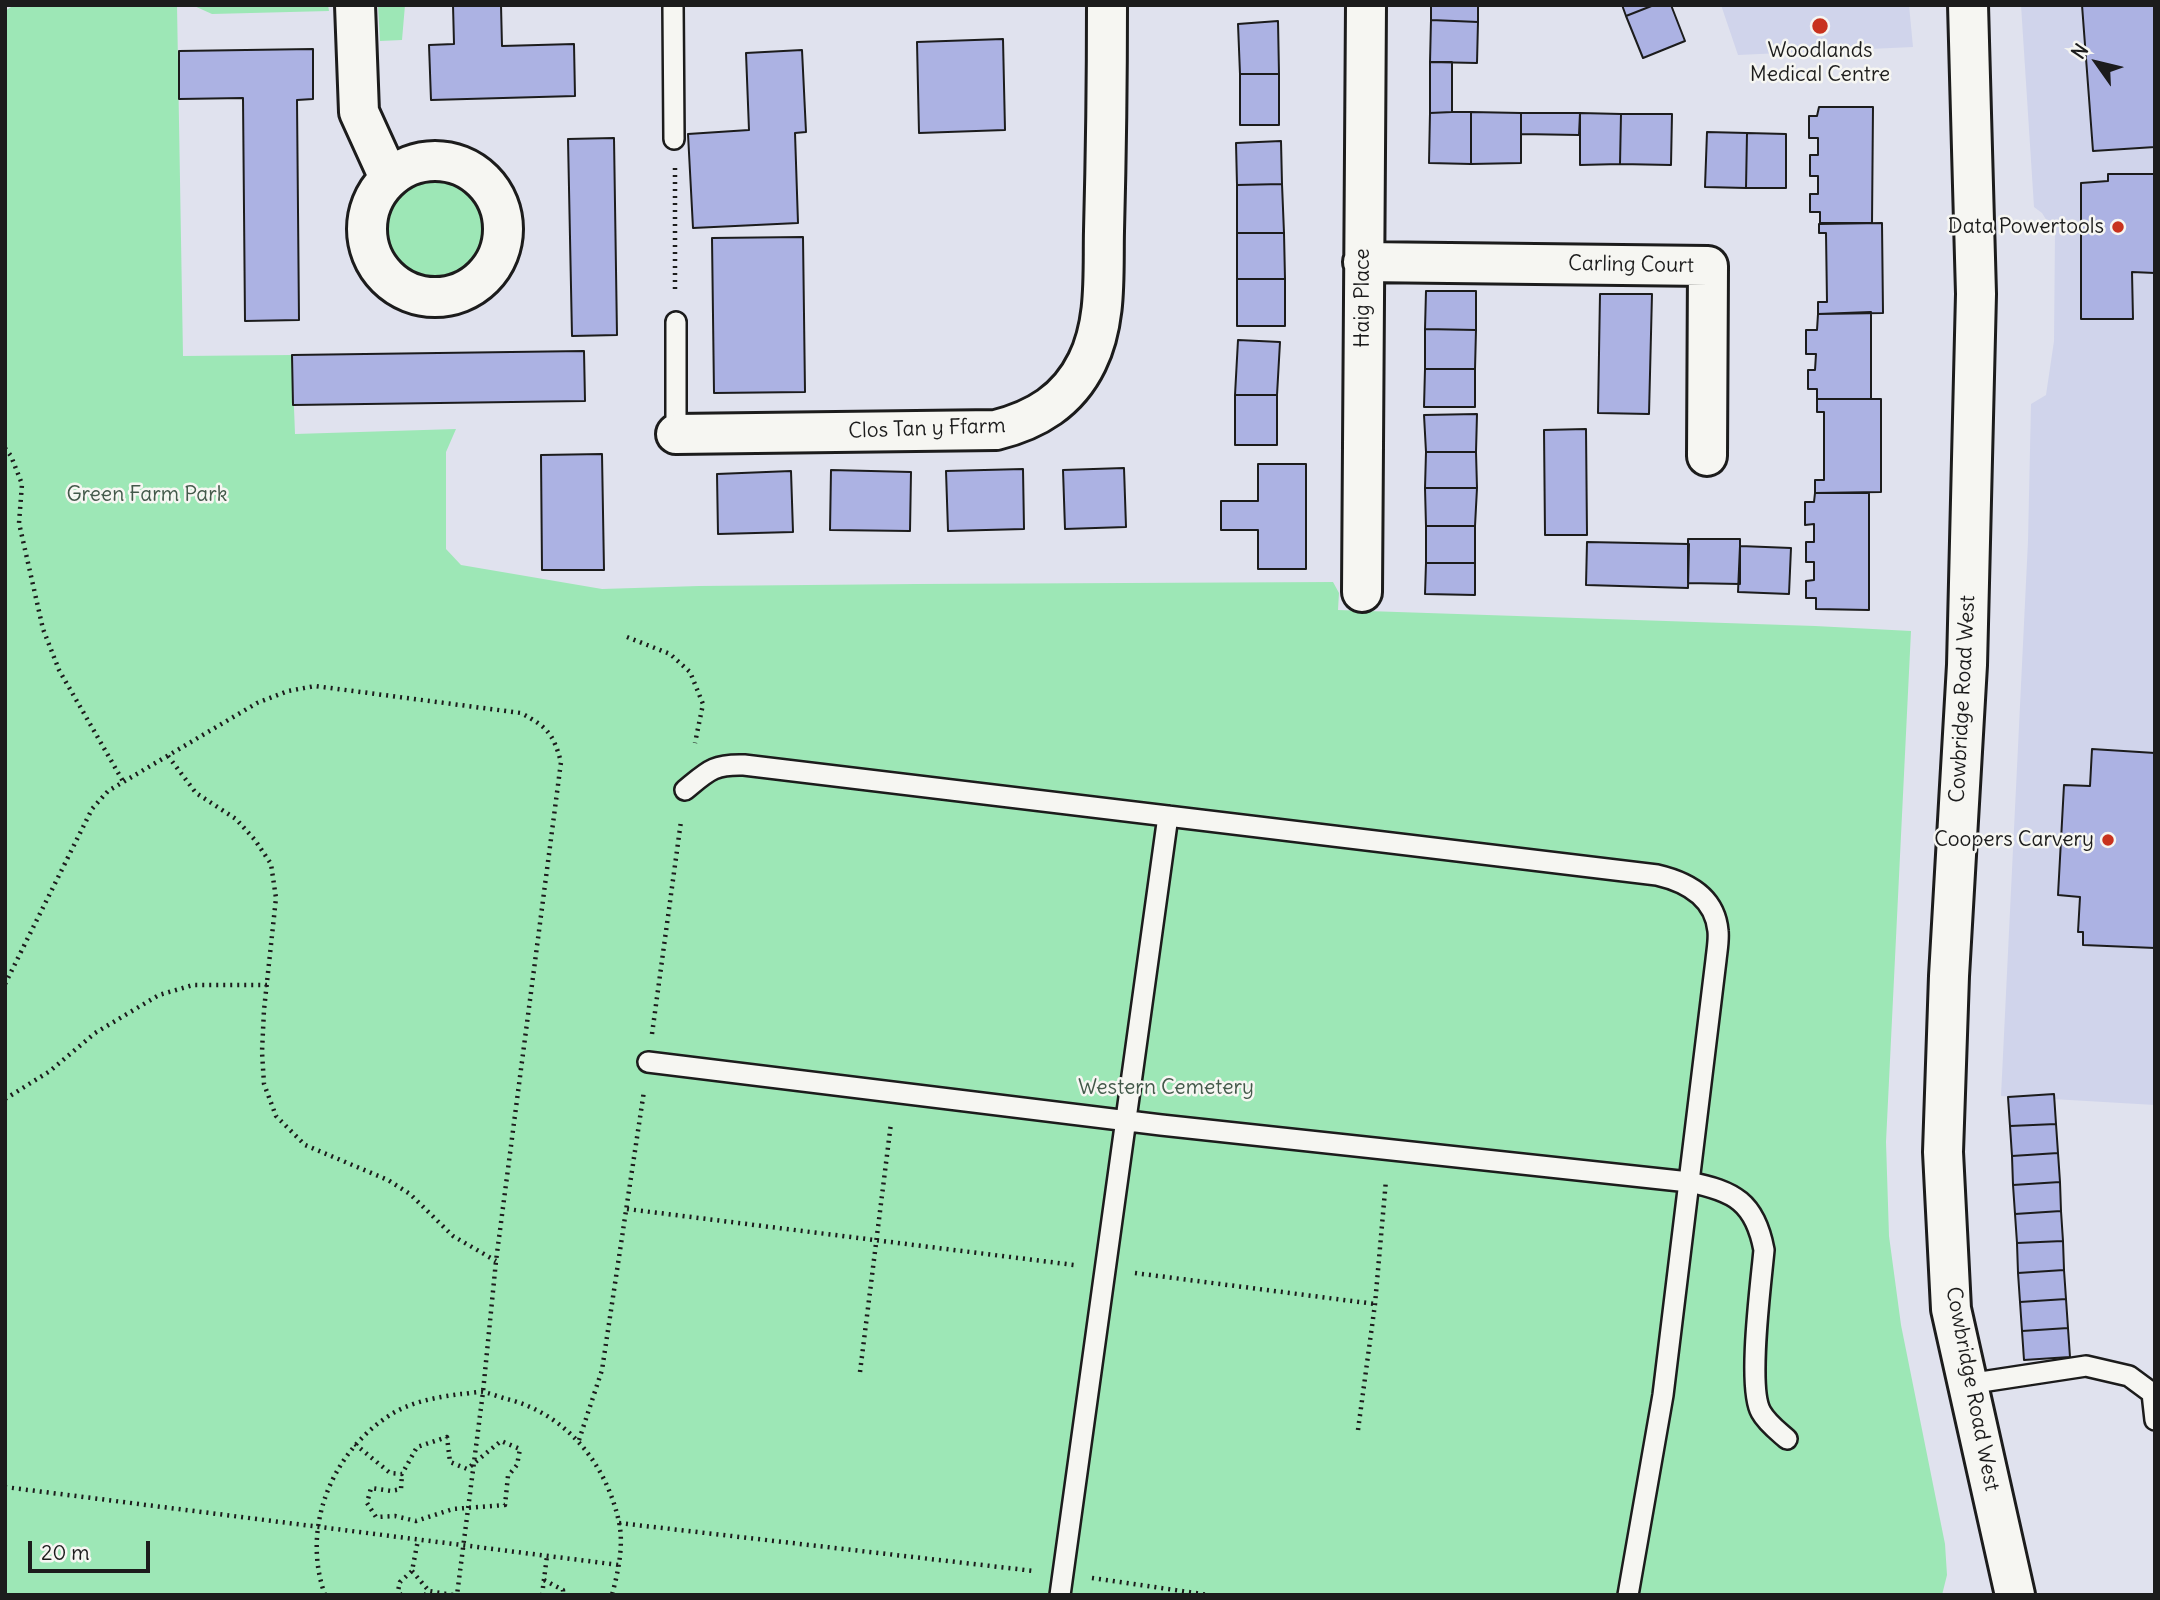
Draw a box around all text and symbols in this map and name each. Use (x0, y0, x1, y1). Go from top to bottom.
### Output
marker: Woodlands Medical Centre (1810, 16, 1830, 36)
north arrow (2062, 28, 2132, 98)
place label: Woodlands Medical Centre (1750, 38, 1890, 88)
text: N (2066, 39, 2093, 63)
place label: Data Powertools (1948, 214, 2104, 240)
marker: Data Powertools (2110, 219, 2126, 235)
street label: Haig Place (1350, 248, 1376, 348)
street label: Carling Court (1568, 251, 1694, 279)
street label: Clos Tan y Ffarm (848, 414, 1006, 444)
park label: Green Farm Park (66, 482, 228, 508)
street label: Cowbridge Road West (1945, 595, 1981, 803)
place label: Coopers Carvery (1934, 827, 2094, 853)
marker: Coopers Carvery (2100, 832, 2116, 848)
park label: Western Cemetery (1078, 1075, 1254, 1101)
street label: Cowbridge Road West (1940, 1285, 2004, 1493)
scale bar (32, 1526, 154, 1570)
text: 20 m (41, 1539, 90, 1566)

